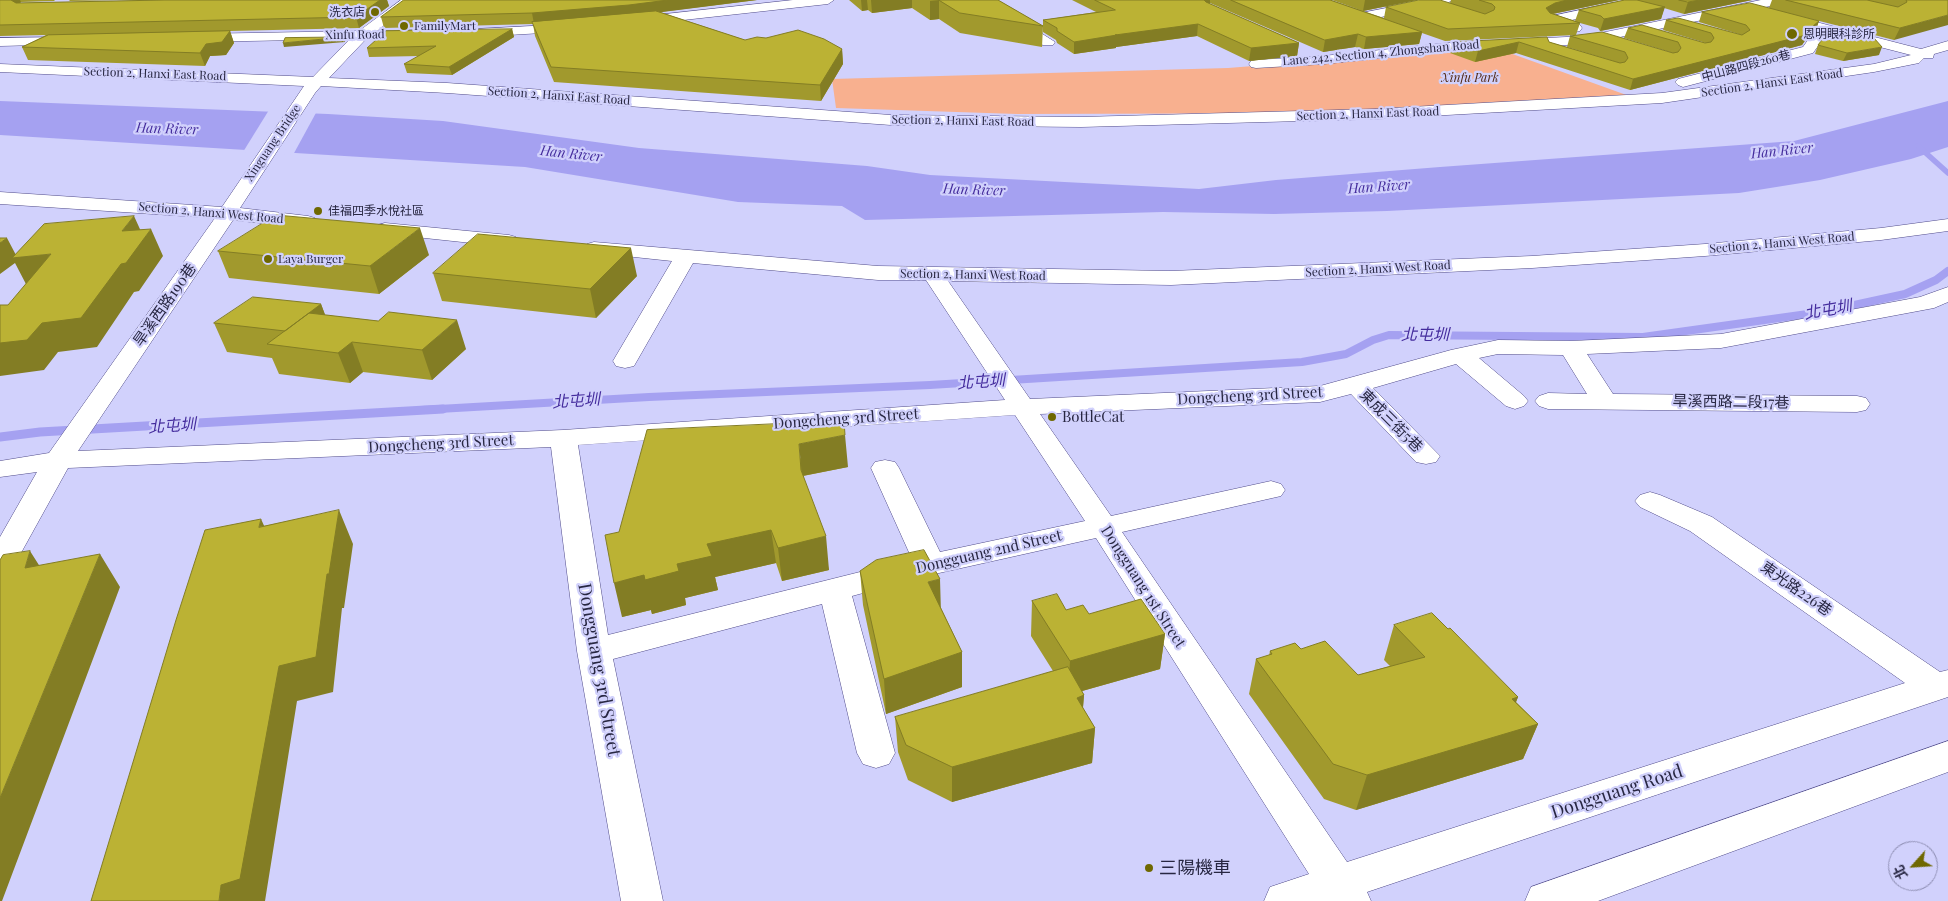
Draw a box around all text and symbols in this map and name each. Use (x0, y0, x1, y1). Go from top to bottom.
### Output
place label: 洗衣店 (329, 5, 365, 19)
marker: 洗衣店 (369, 6, 381, 18)
place label: FamilyMart (414, 19, 476, 33)
marker: FamilyMart (398, 20, 410, 32)
street label: Xinfu Road (325, 27, 385, 43)
marker: 恩明眼科診所 (1785, 27, 1799, 41)
place label: 恩明眼科診所 (1803, 27, 1875, 41)
street label: Lane 242, Section 4, Zhongshan Road (1282, 37, 1480, 69)
street label: 中山路四段260巷 (1700, 47, 1792, 85)
street label: Section 2, Hanxi East Road (83, 64, 227, 84)
street label: Section 2, Hanxi East Road (1700, 66, 1844, 100)
park label: Xinfu Park (1441, 71, 1499, 85)
street label: Section 2, Hanxi East Road (487, 84, 631, 108)
street label: Xinguang Bridge (242, 102, 304, 184)
street label: Section 2, Hanxi East Road (1296, 104, 1440, 124)
street label: Section 2, Hanxi East Road (891, 113, 1035, 129)
water label: Han River (136, 120, 198, 138)
water label: Han River (1750, 139, 1814, 163)
water label: Han River (539, 142, 603, 166)
water label: Han River (1347, 176, 1411, 198)
water label: Han River (943, 181, 1005, 199)
street label: Section 2, Hanxi West Road (138, 199, 284, 227)
place label: 佳福四季水悅社區 (328, 204, 424, 218)
marker: 佳福四季水悅社區 (312, 205, 324, 217)
street label: Section 2, Hanxi West Road (1709, 229, 1855, 257)
place label: Laya Burger (278, 252, 343, 266)
marker: Laya Burger (262, 253, 274, 265)
street label: Section 2, Hanxi West Road (1305, 258, 1451, 280)
street label: 旱溪西路190巷 (130, 260, 200, 350)
street label: Section 2, Hanxi West Road (900, 267, 1046, 283)
water label: 北屯圳 (1803, 296, 1853, 324)
water label: 北屯圳 (1401, 325, 1449, 345)
water label: 北屯圳 (956, 371, 1006, 393)
street label: Dongcheng 3rd Street (1177, 383, 1323, 409)
street label: 東成三街5巷 (1356, 386, 1426, 456)
water label: 北屯圳 (551, 390, 601, 412)
street label: 旱溪西路二段17巷 (1673, 392, 1789, 412)
street label: Dongcheng 3rd Street (773, 405, 919, 433)
place label: BottleCat (1062, 408, 1124, 426)
marker: BottleCat (1046, 411, 1058, 423)
water label: 北屯圳 (147, 415, 197, 437)
street label: Dongcheng 3rd Street (368, 431, 514, 457)
street label: Dongguang 1st Street (1097, 523, 1189, 651)
street label: Dongguang 2nd Street (914, 526, 1064, 578)
street label: 東光路226巷 (1757, 558, 1835, 620)
street label: Dongguang 3rd Street (573, 582, 625, 758)
street label: Dongguang Road (1548, 761, 1686, 823)
north arrow (1888, 841, 1938, 891)
place label: 三陽機車 (1159, 857, 1231, 879)
marker: 三陽機車 (1143, 862, 1155, 874)
text: 北 (1888, 862, 1912, 883)

